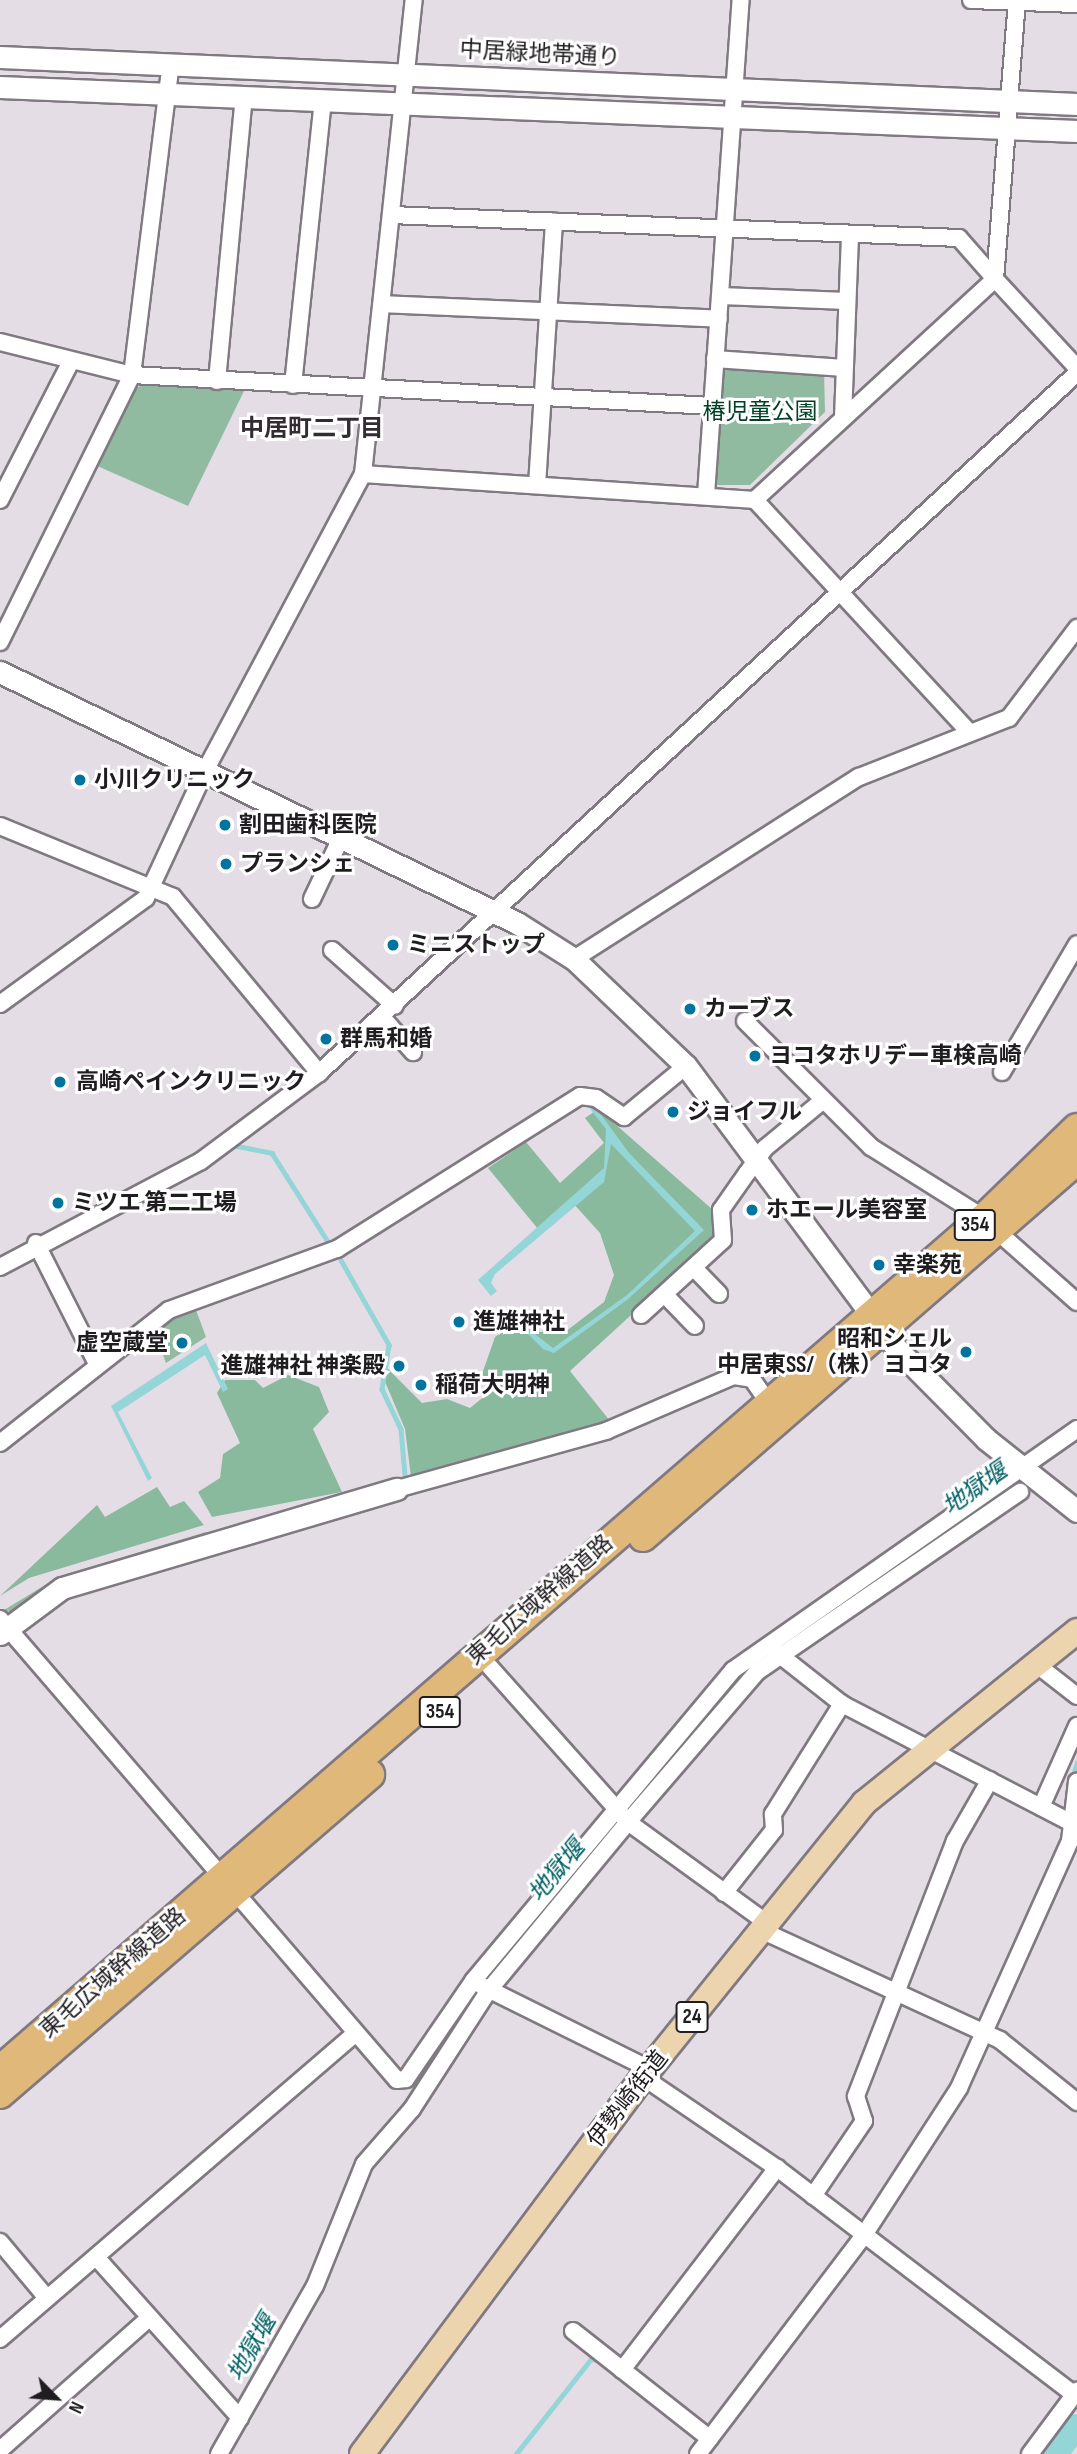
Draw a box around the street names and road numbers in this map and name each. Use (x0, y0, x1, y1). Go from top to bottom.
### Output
street label: 中居緑地帯通り (459, 36, 621, 72)
road number: 354 (952, 1208, 998, 1242)
street label: 東毛広域幹線道路 (462, 1529, 618, 1671)
road number: 354 (417, 1694, 463, 1730)
street label: 東毛広域幹線道路 (35, 1902, 191, 2044)
road number: 24 (674, 2000, 710, 2035)
street label: 伊勢崎街道 (582, 2045, 674, 2153)

